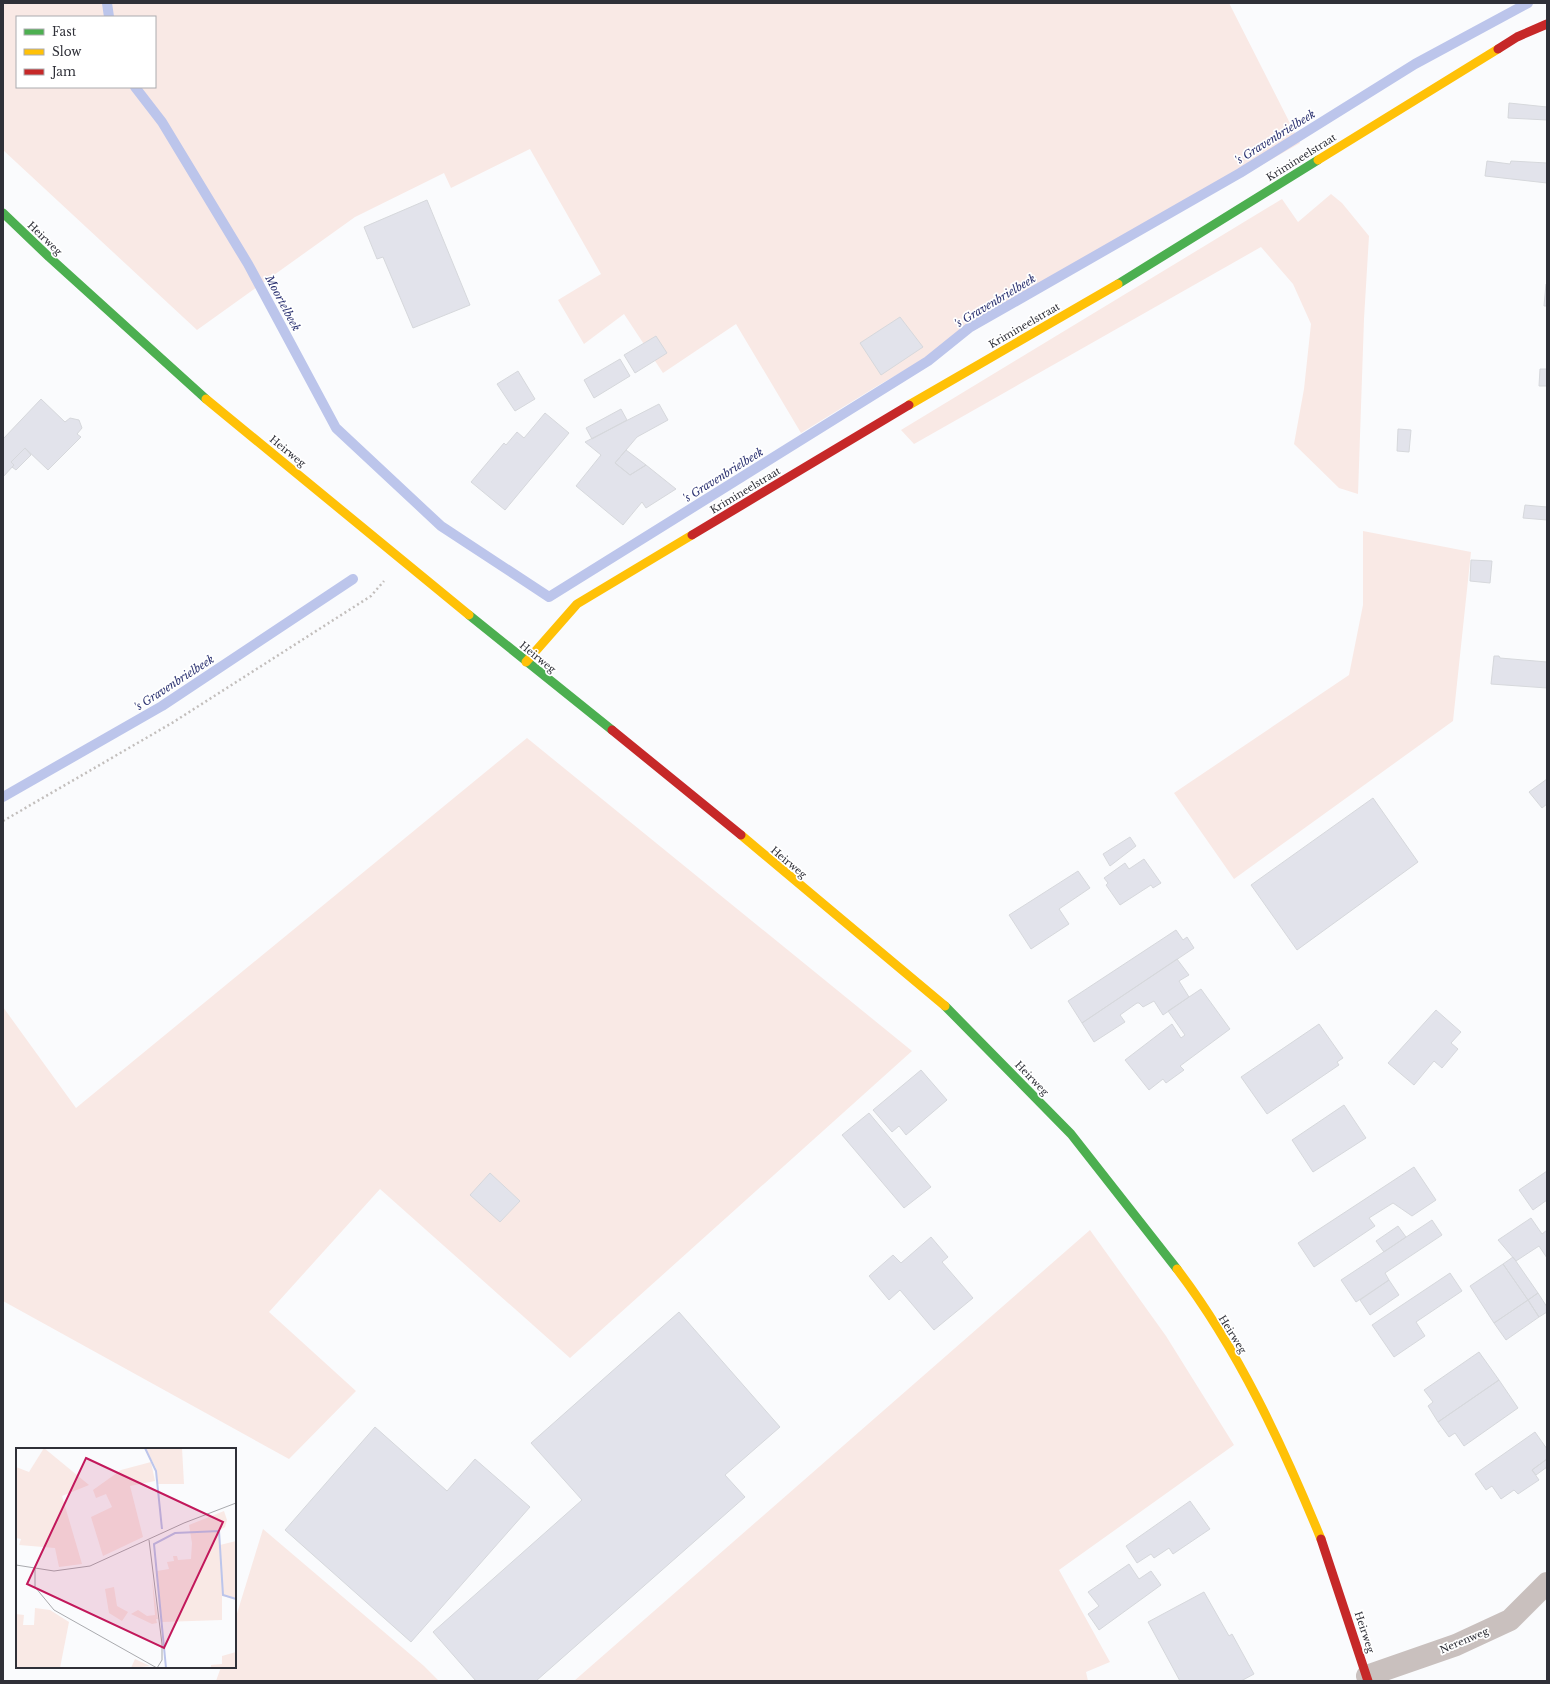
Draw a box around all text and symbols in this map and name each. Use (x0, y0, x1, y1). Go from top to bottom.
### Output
legend (16, 16, 156, 88)
text: Fast (52, 24, 77, 39)
text: Slow (52, 44, 82, 59)
text: Jam (50, 64, 76, 79)
water label: 's Gravenbrielbeek (1232, 106, 1318, 167)
street label: Krimineelstraat (1264, 131, 1339, 184)
street label: Heirweg (25, 219, 65, 259)
water label: 's Gravenbrielbeek (952, 271, 1038, 331)
water label: Moortelbeek (262, 272, 304, 334)
street label: Krimineelstraat (987, 300, 1062, 351)
street label: Heirweg (267, 433, 309, 471)
water label: 's Gravenbrielbeek (680, 444, 766, 505)
street label: Krimineelstraat (708, 464, 783, 517)
street label: Heirweg (517, 639, 559, 677)
water label: 's Gravenbrielbeek (131, 652, 217, 714)
street label: Heirweg (768, 844, 810, 882)
street label: Heirweg (1012, 1058, 1052, 1099)
street label: Heirweg (1216, 1313, 1250, 1357)
inset map (16, 1448, 236, 1668)
street label: Heirweg (1352, 1610, 1378, 1656)
street label: Nerenweg (1438, 1624, 1491, 1657)

